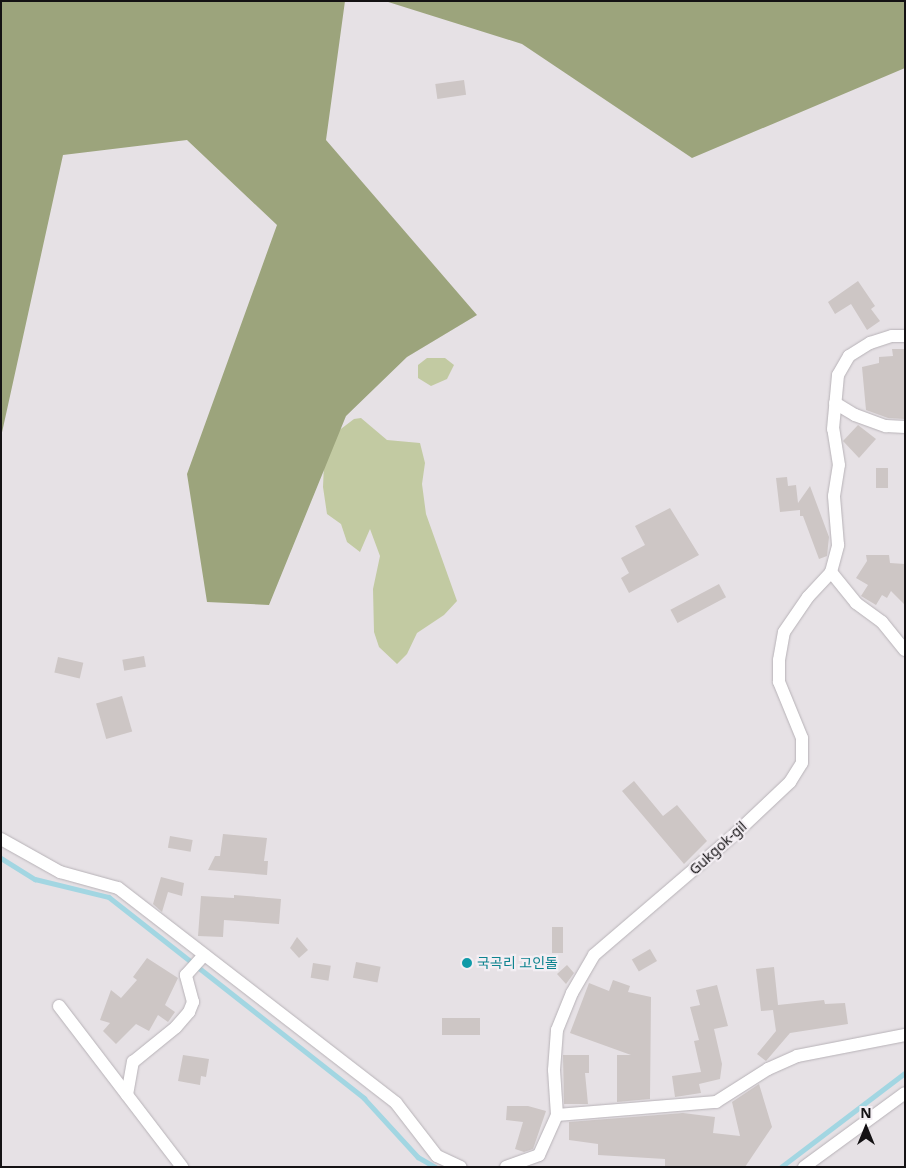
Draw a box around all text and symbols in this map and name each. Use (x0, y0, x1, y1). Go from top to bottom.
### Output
street label: Gukgok-gil (686, 818, 750, 878)
place label: 국곡리 고인돌 (477, 955, 558, 971)
marker: 국곡리 고인돌 (461, 957, 473, 969)
north arrow (841, 1103, 891, 1153)
text: N (860, 1103, 872, 1122)

